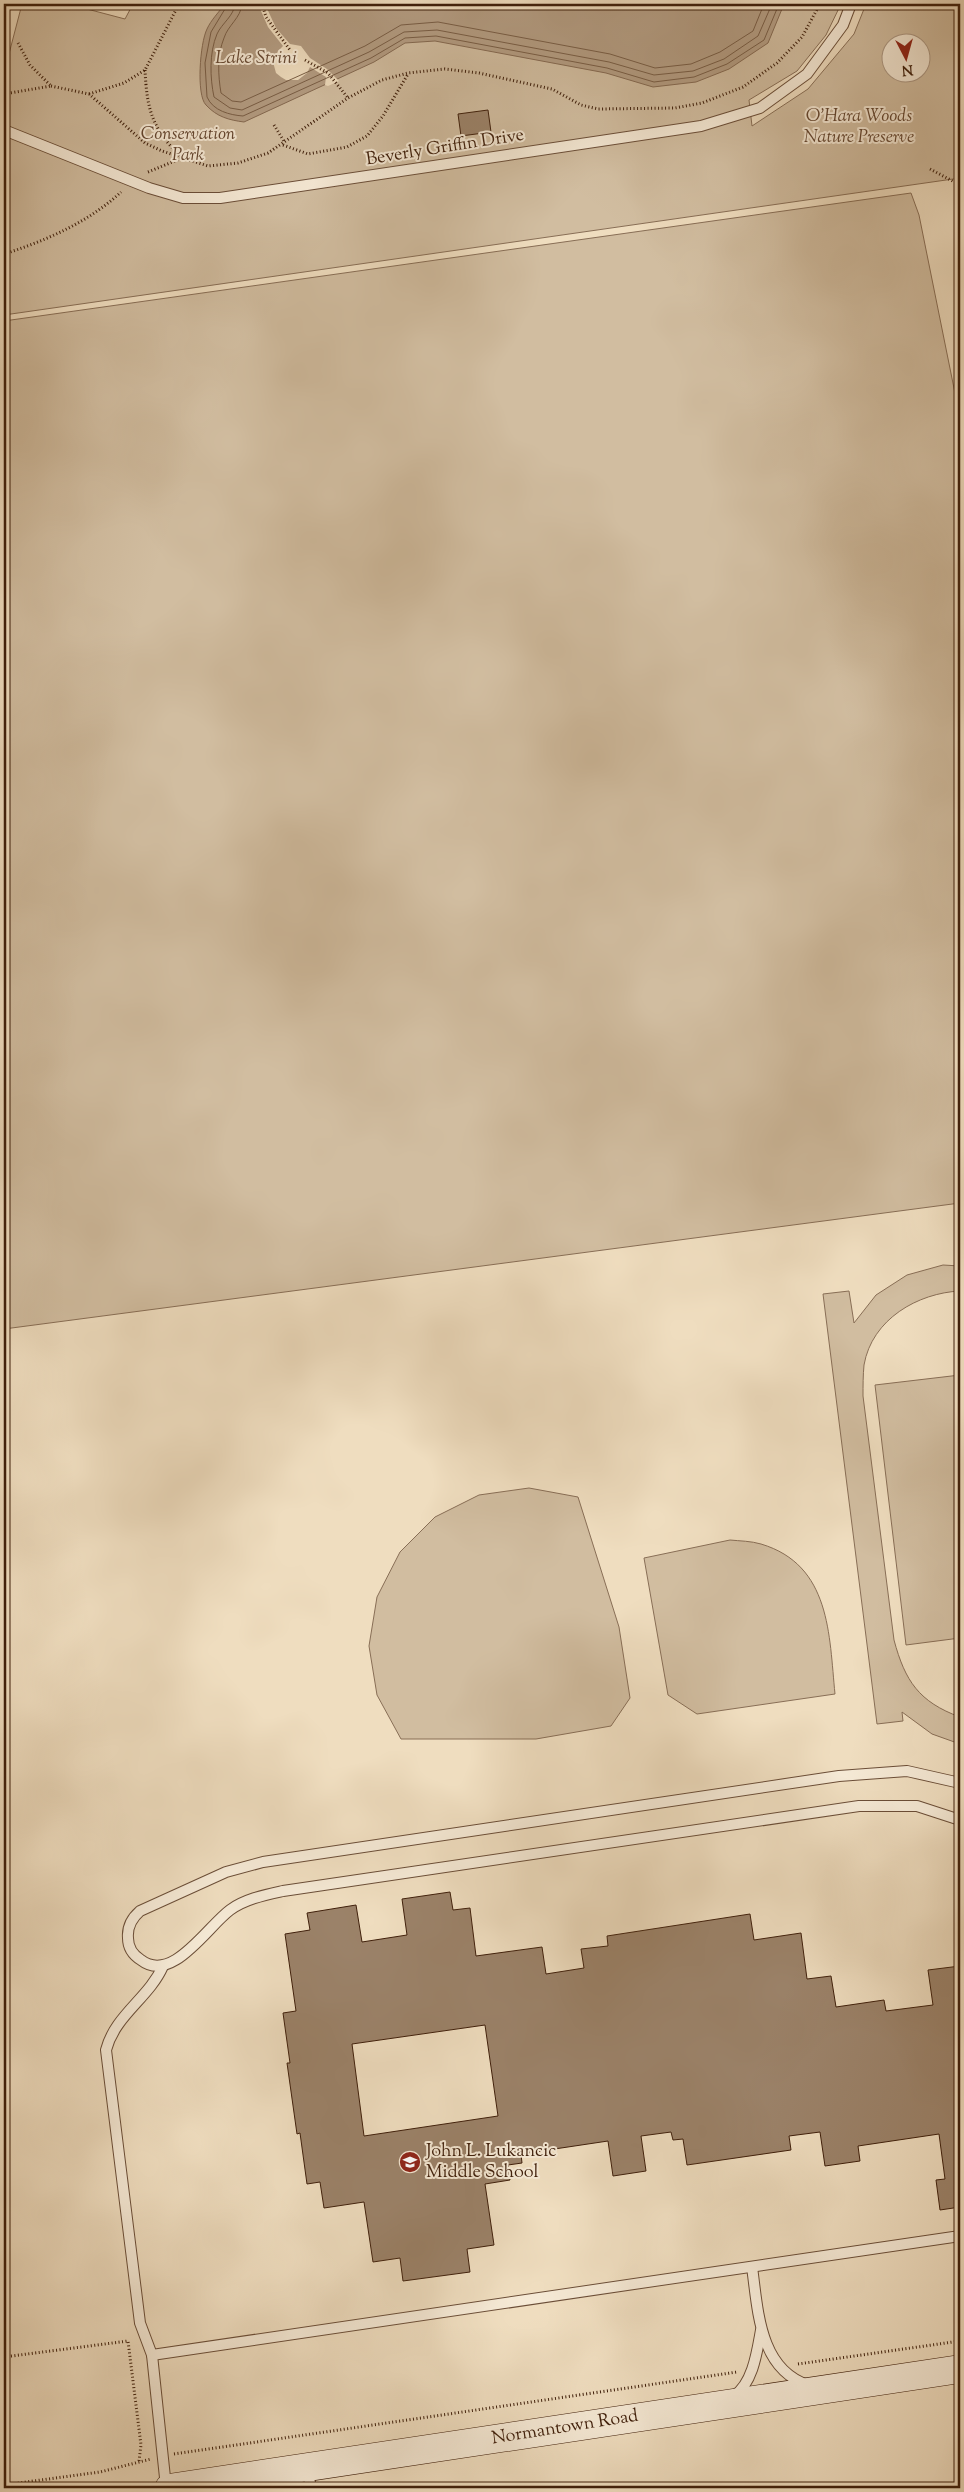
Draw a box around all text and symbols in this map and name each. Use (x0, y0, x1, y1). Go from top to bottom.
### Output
north arrow (882, 32, 932, 82)
water label: Lake Strini (215, 45, 297, 72)
text: N (901, 58, 914, 79)
park label: O'Hara Woods Nature Preserve (804, 104, 914, 151)
park label: Conservation Park (141, 122, 236, 169)
street label: Beverly Griffin Drive (364, 123, 526, 173)
place label: John L. Lukancic Middle School (425, 2139, 556, 2186)
school or university icon: John L. Lukancic Middle School (398, 2150, 422, 2174)
street label: Normantown Road (490, 2404, 640, 2452)

